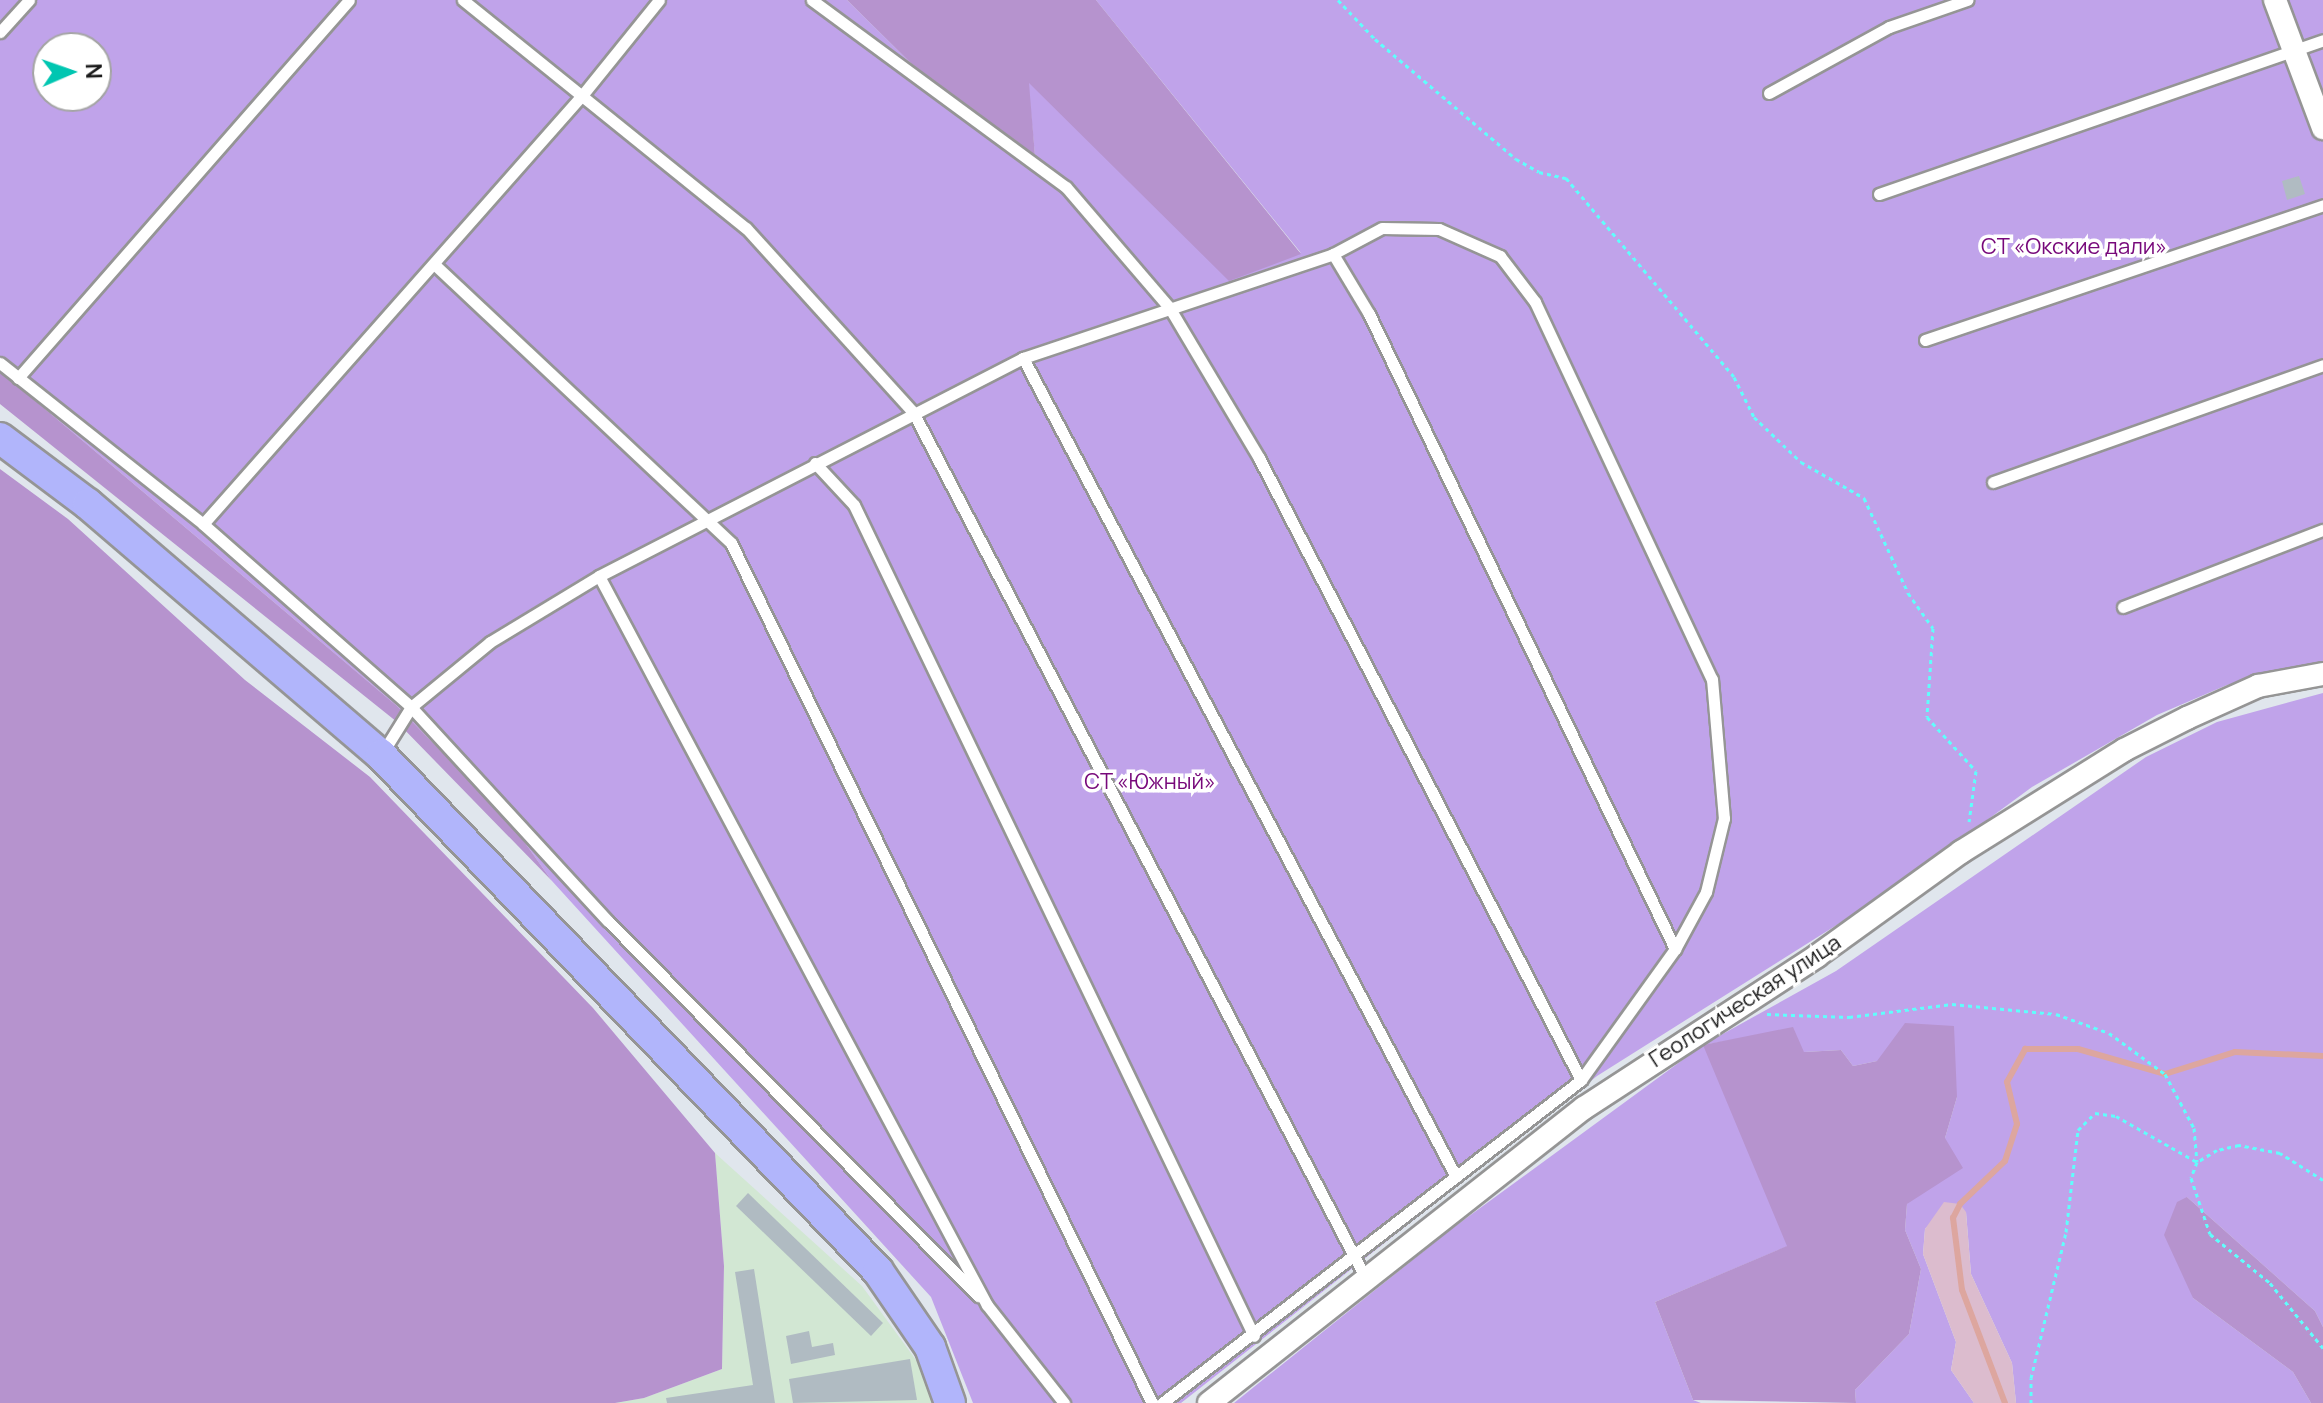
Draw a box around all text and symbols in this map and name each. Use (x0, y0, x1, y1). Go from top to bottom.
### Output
north arrow (32, 32, 112, 112)
text: N (79, 63, 109, 80)
park label: СТ «Окские дали» (1981, 234, 2167, 260)
park label: СТ «Южный» (1084, 769, 1216, 795)
street label: Геологическая улица (1644, 929, 1846, 1073)

